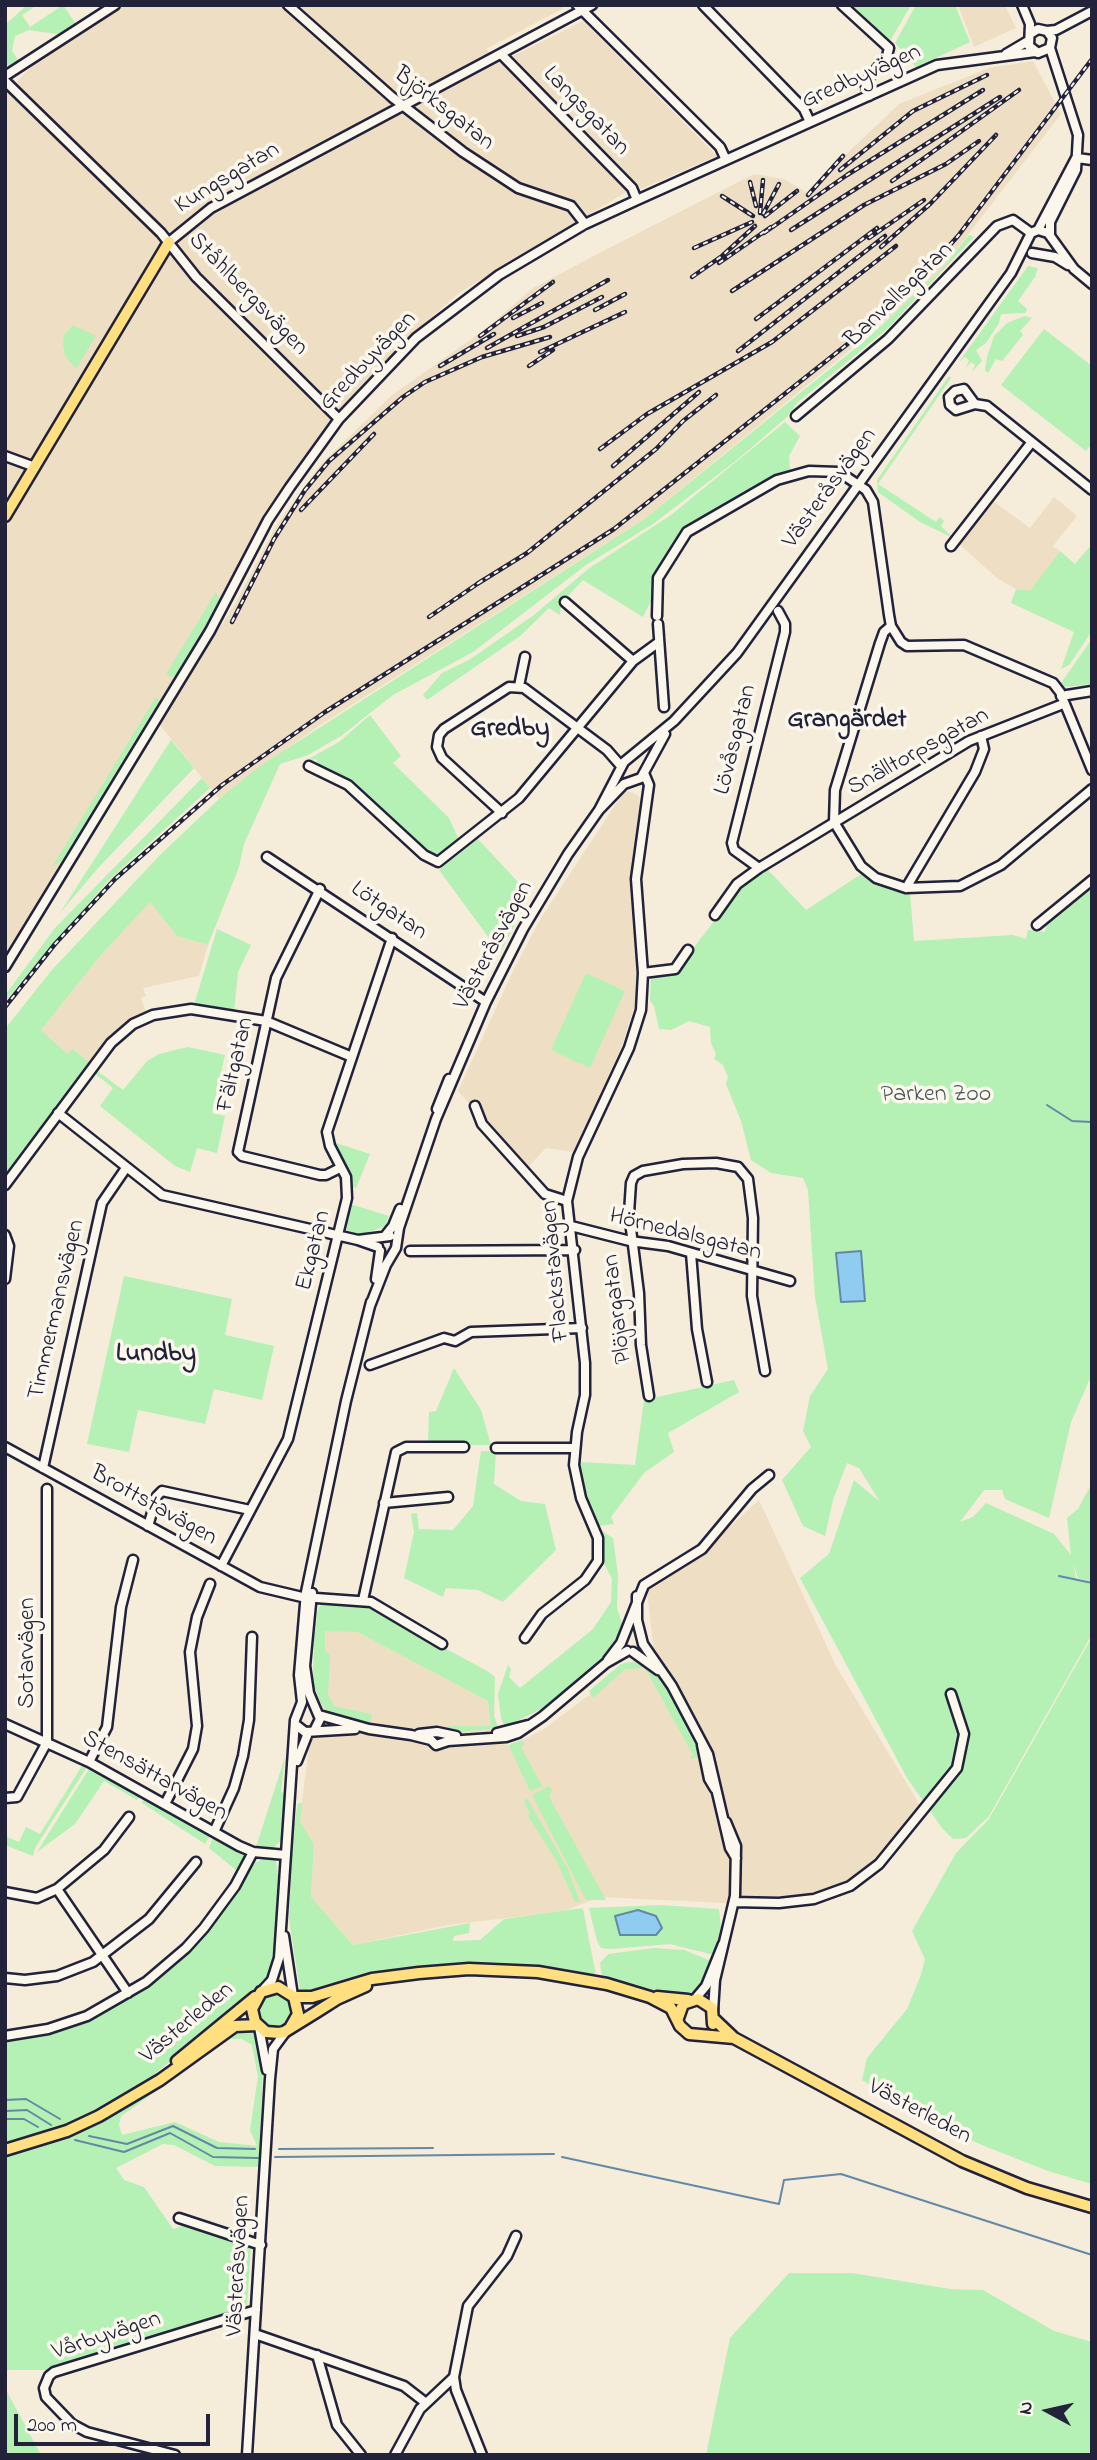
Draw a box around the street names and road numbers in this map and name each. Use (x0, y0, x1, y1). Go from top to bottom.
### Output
street label: Gredbyvägen (798, 39, 926, 117)
street label: Langsgatan (535, 61, 635, 163)
street label: Björksgatan (387, 62, 499, 158)
street label: Kungsgatan (171, 137, 285, 221)
street label: Ståhlbergsvägen (181, 227, 313, 363)
street label: Banvallsgatan (840, 237, 960, 355)
street label: Gredbyvägen (314, 306, 424, 418)
street label: Västeråsvägen (778, 423, 884, 555)
street label: Lövåsgatan (709, 682, 765, 798)
street label: Snälltorpsgatan (843, 702, 995, 804)
street label: Lötgatan (344, 876, 432, 948)
street label: Västeråsvägen (449, 877, 541, 1015)
street label: Fältgatan (212, 1015, 262, 1115)
street label: Flackstavägen (536, 1199, 578, 1343)
street label: Hörnedalsgatan (606, 1203, 764, 1269)
street label: Ekgatan (291, 1208, 339, 1294)
street label: Timmermansvägen (23, 1217, 93, 1403)
street label: Plöjargatan (598, 1253, 640, 1365)
street label: Brottstavägen (85, 1460, 221, 1554)
street label: Sotarvägen (15, 1597, 43, 1709)
street label: Stensättarvägen (76, 1725, 232, 1829)
street label: Västerleden (136, 1977, 240, 2071)
street label: Västerleden (862, 2074, 976, 2152)
street label: Västeråsvägen (222, 2194, 258, 2338)
street label: Vårbyvägen (49, 2306, 165, 2368)

